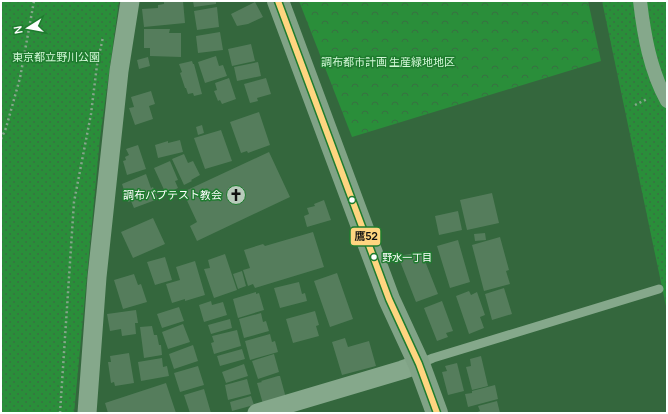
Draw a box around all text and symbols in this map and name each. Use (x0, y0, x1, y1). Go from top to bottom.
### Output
north arrow (8, 8, 48, 48)
text: N (10, 25, 26, 35)
park label: 東京都立野川公園 (12, 49, 100, 64)
park label: 調布都市計画 生産緑地地区 (321, 54, 455, 69)
church icon: 調布バプテスト教会 (225, 184, 247, 206)
place label: 調布バプテスト教会 (123, 187, 222, 202)
unlabelled marker (347, 195, 357, 205)
line badge: 鷹52 (350, 227, 381, 246)
text: 鷹52 (354, 228, 378, 243)
place label: 野水一丁目 (382, 250, 432, 264)
marker: 野水一丁目 (369, 252, 379, 262)

